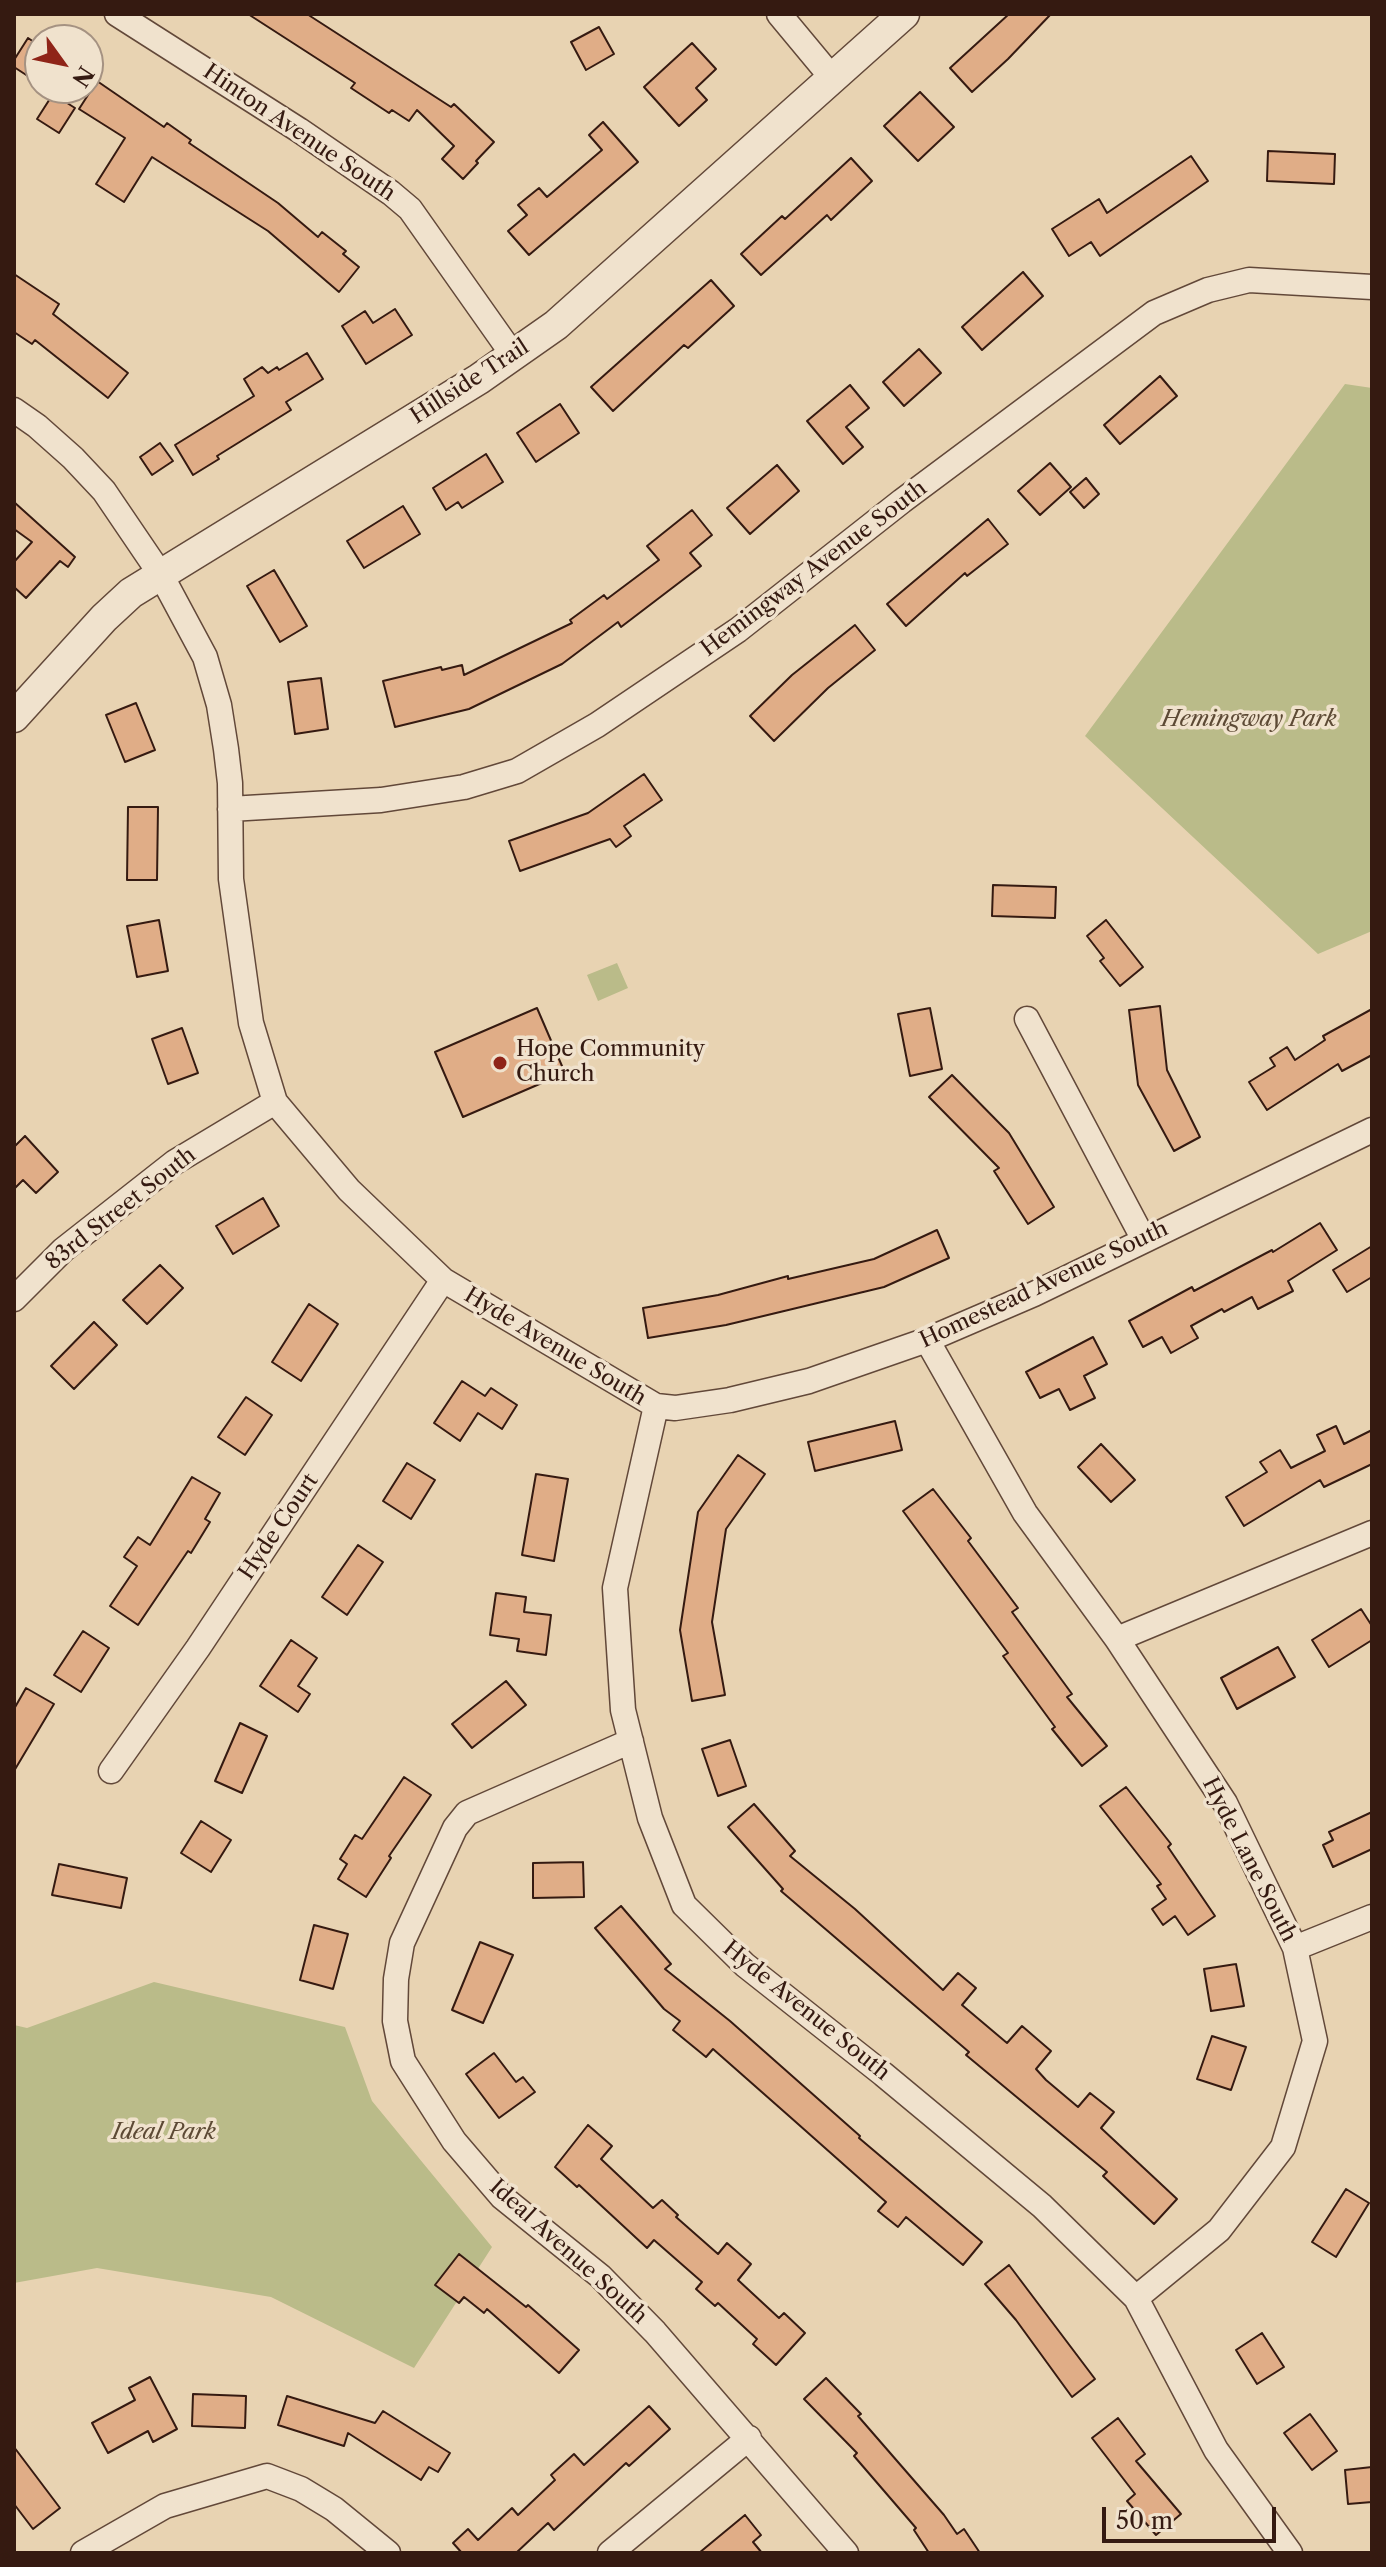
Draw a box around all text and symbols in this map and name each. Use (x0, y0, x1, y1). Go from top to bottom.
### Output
north arrow (24, 24, 104, 104)
street label: Hinton Avenue South (198, 59, 400, 207)
text: N (66, 61, 99, 92)
street label: Hillside Trail (406, 334, 534, 430)
street label: Hemingway Avenue South (696, 475, 932, 663)
park label: Hemingway Park (1161, 707, 1337, 733)
place label: Hope Community Church (516, 1037, 705, 1088)
marker: Hope Community Church (491, 1054, 509, 1072)
street label: 83rd Street South (41, 1142, 201, 1276)
street label: Homestead Avenue South (916, 1216, 1172, 1354)
street label: Hyde Avenue South (459, 1282, 651, 1412)
street label: Hyde Court (234, 1469, 324, 1585)
street label: Hyde Lane South (1196, 1773, 1302, 1947)
street label: Hyde Avenue South (717, 1935, 895, 2087)
park label: Ideal Park (112, 2120, 216, 2146)
street label: Ideal Avenue South (484, 2174, 652, 2330)
scale bar (1106, 2491, 1280, 2541)
text: 50 m (1116, 2506, 1173, 2535)

